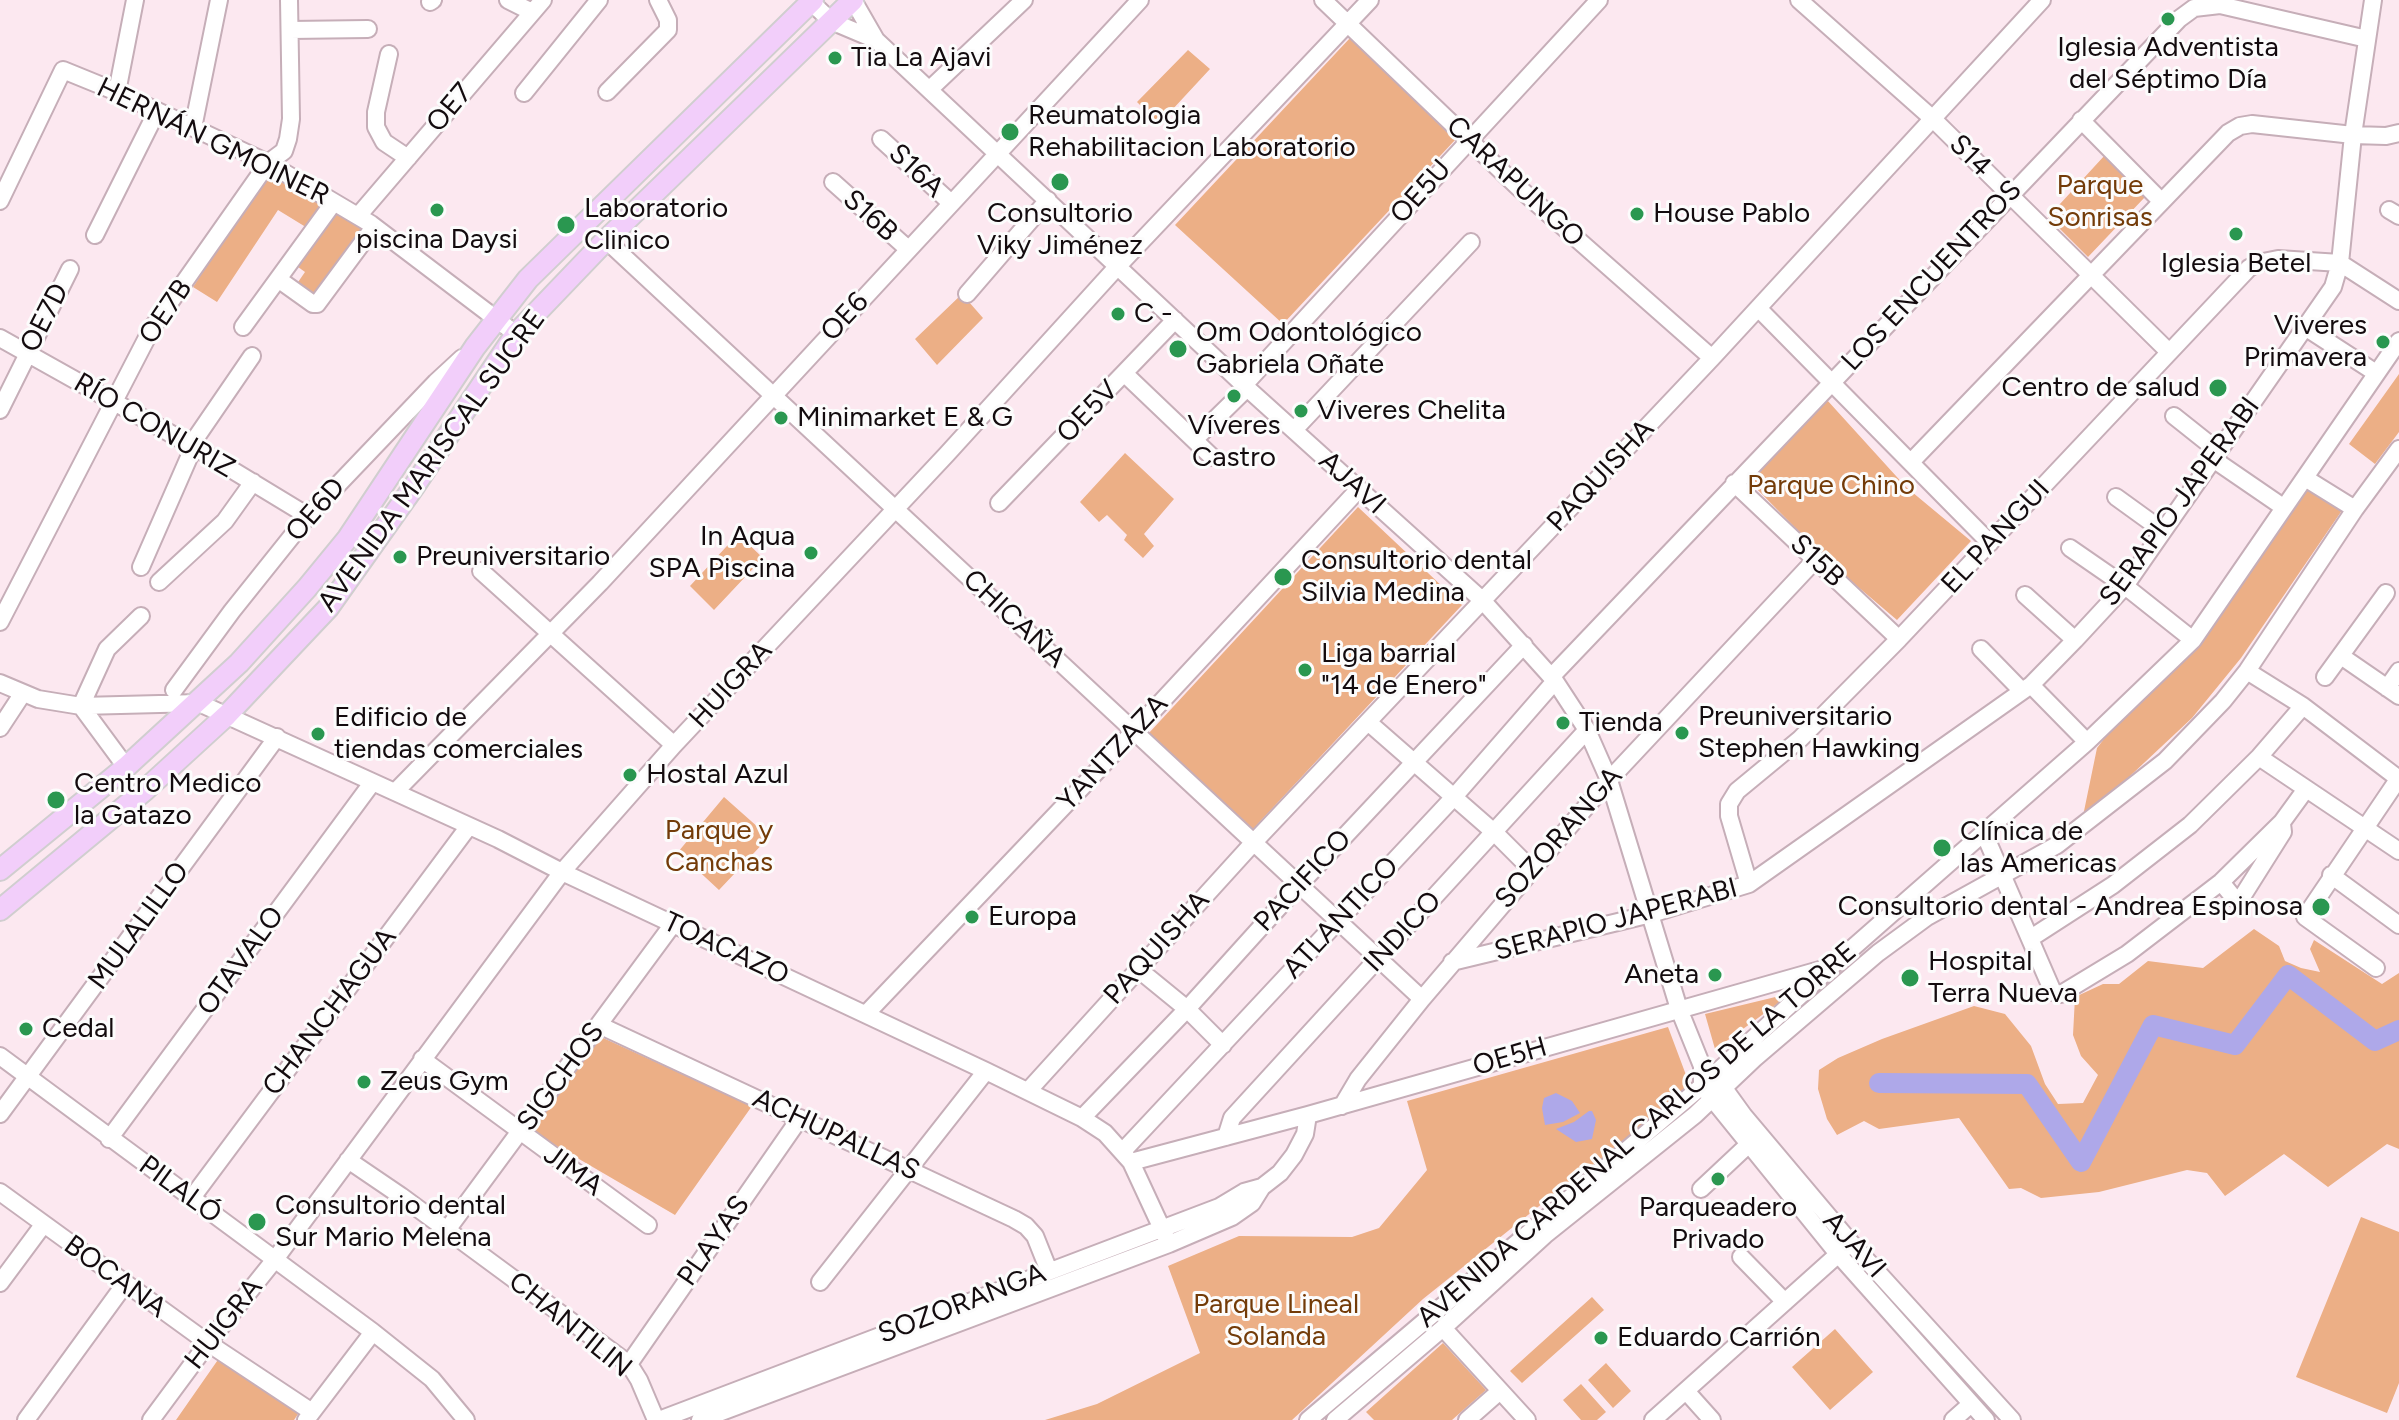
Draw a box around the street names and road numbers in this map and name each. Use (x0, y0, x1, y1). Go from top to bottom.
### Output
street label: HERNÁN GMOINER (91, 71, 335, 213)
street label: OE7 (420, 77, 480, 139)
street label: CARAPUNGO (1439, 110, 1591, 254)
street label: S14 (1942, 128, 1998, 184)
street label: S16A (881, 137, 951, 205)
street label: OE5U (1384, 153, 1458, 231)
street label: LOS ENCUENTROS (1835, 174, 2029, 378)
street label: S16B (836, 183, 904, 249)
street label: OE7B (132, 273, 200, 351)
street label: OE7D (14, 278, 76, 358)
street label: OE6 (814, 286, 876, 348)
street label: AVENIDA MARISCAL SUCRE (311, 303, 553, 619)
street label: RÍO CONURIZ (68, 366, 240, 486)
street label: OE5V (1050, 374, 1126, 450)
street label: SERAPIO JAPERABI (2093, 391, 2267, 613)
street label: PAQUISHA (1540, 413, 1662, 539)
street label: AJAVI (1312, 444, 1392, 522)
street label: OE6D (279, 471, 353, 549)
street label: EL PANGUI (1935, 473, 2057, 601)
street label: S15B (1783, 528, 1851, 594)
street label: CHICAÑA (956, 563, 1072, 675)
street label: HUIGRA (682, 635, 780, 735)
street label: YANTZAZA (1051, 688, 1175, 818)
street label: SOZORANGA (1488, 760, 1630, 916)
street label: PACIFICO (1247, 823, 1359, 939)
street label: ATLANTICO (1276, 850, 1406, 986)
street label: MULALILLO (81, 856, 197, 996)
street label: SERAPIO JAPERABI (1491, 871, 1741, 969)
street label: PAQUISHA (1097, 884, 1217, 1012)
street label: INDICO (1357, 885, 1449, 979)
street label: OTAVALO (190, 900, 292, 1022)
street label: TOACAZO (658, 905, 794, 993)
street label: CHANCHAGUA (256, 921, 404, 1103)
street label: AVENIDA CARDENAL CARLOS DE LA TORRE (1410, 935, 1864, 1335)
street label: SIGCHOS (510, 1016, 612, 1138)
street label: OE5H (1469, 1030, 1551, 1084)
street label: ACHUPALLAS (747, 1082, 925, 1188)
street label: JIMA (537, 1138, 609, 1204)
street label: PILALÓ (132, 1149, 228, 1231)
street label: PLAYAS (671, 1189, 757, 1293)
street label: AJAVI (1815, 1205, 1893, 1285)
street label: BOCANA (57, 1229, 173, 1325)
street label: SOZORANGA (873, 1257, 1051, 1351)
street label: CHANTILIN (502, 1265, 638, 1385)
street label: HUIGRA (178, 1272, 270, 1376)

